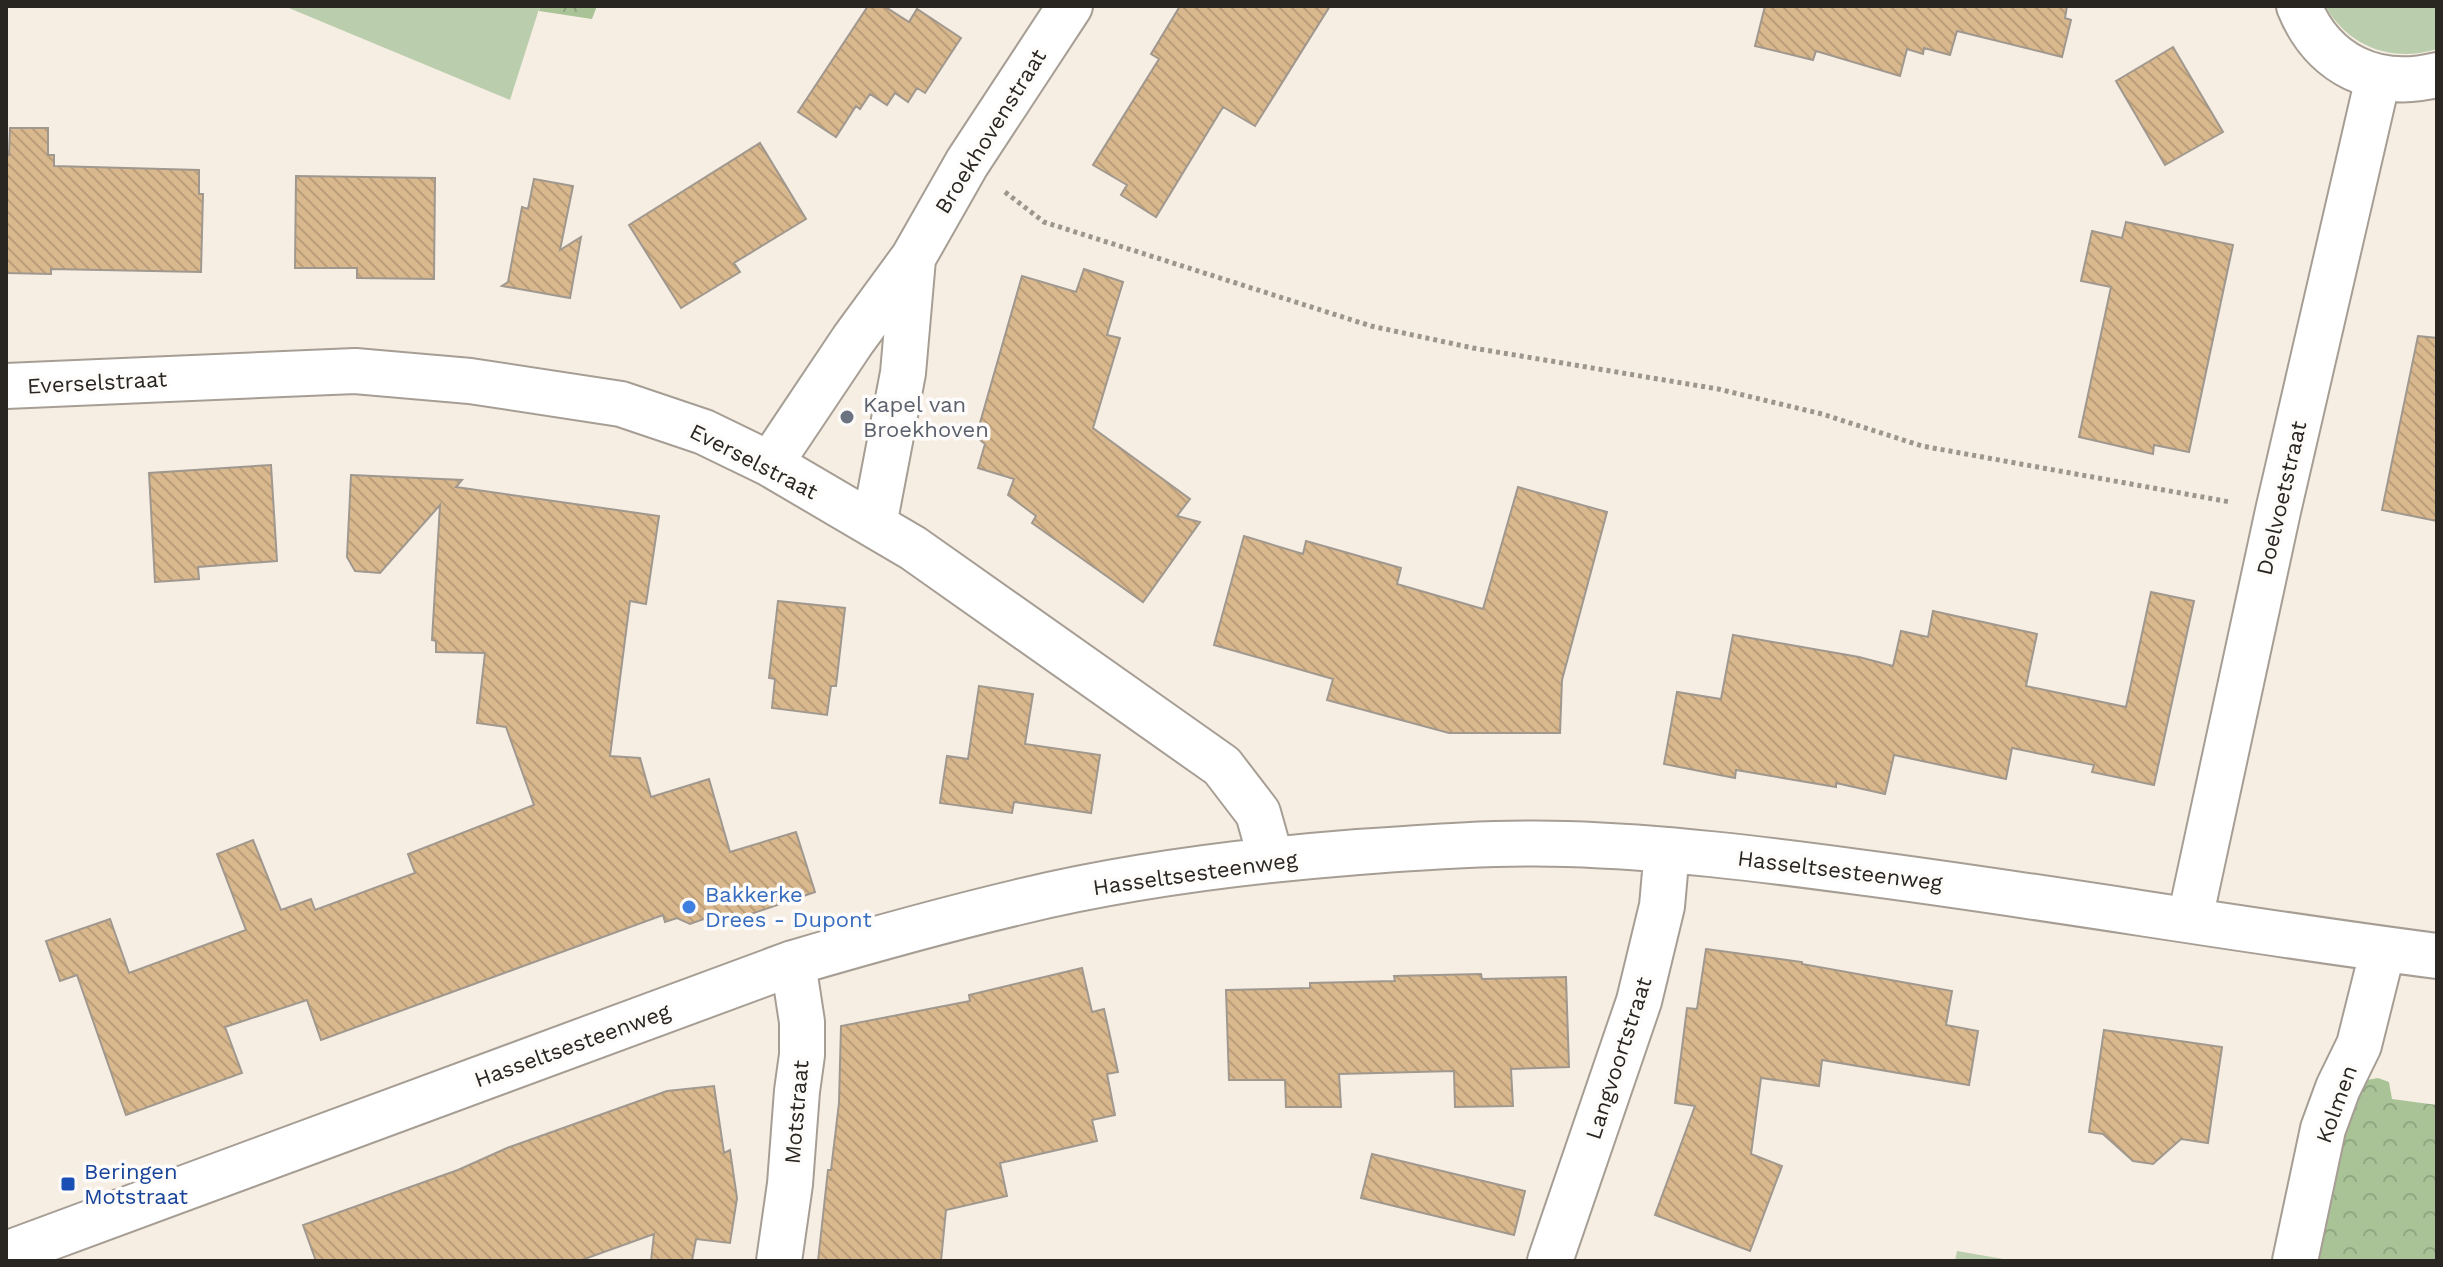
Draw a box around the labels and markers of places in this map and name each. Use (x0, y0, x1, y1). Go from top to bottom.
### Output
place label: Kapel van Broekhoven (863, 392, 989, 442)
marker: Kapel van Broekhoven (838, 408, 856, 426)
place label: Bakkerke Drees - Dupont (705, 882, 872, 932)
marker: Bakkerke Drees - Dupont (680, 898, 698, 916)
place label: Beringen Motstraat (84, 1159, 188, 1209)
marker: Beringen Motstraat (59, 1175, 77, 1193)

